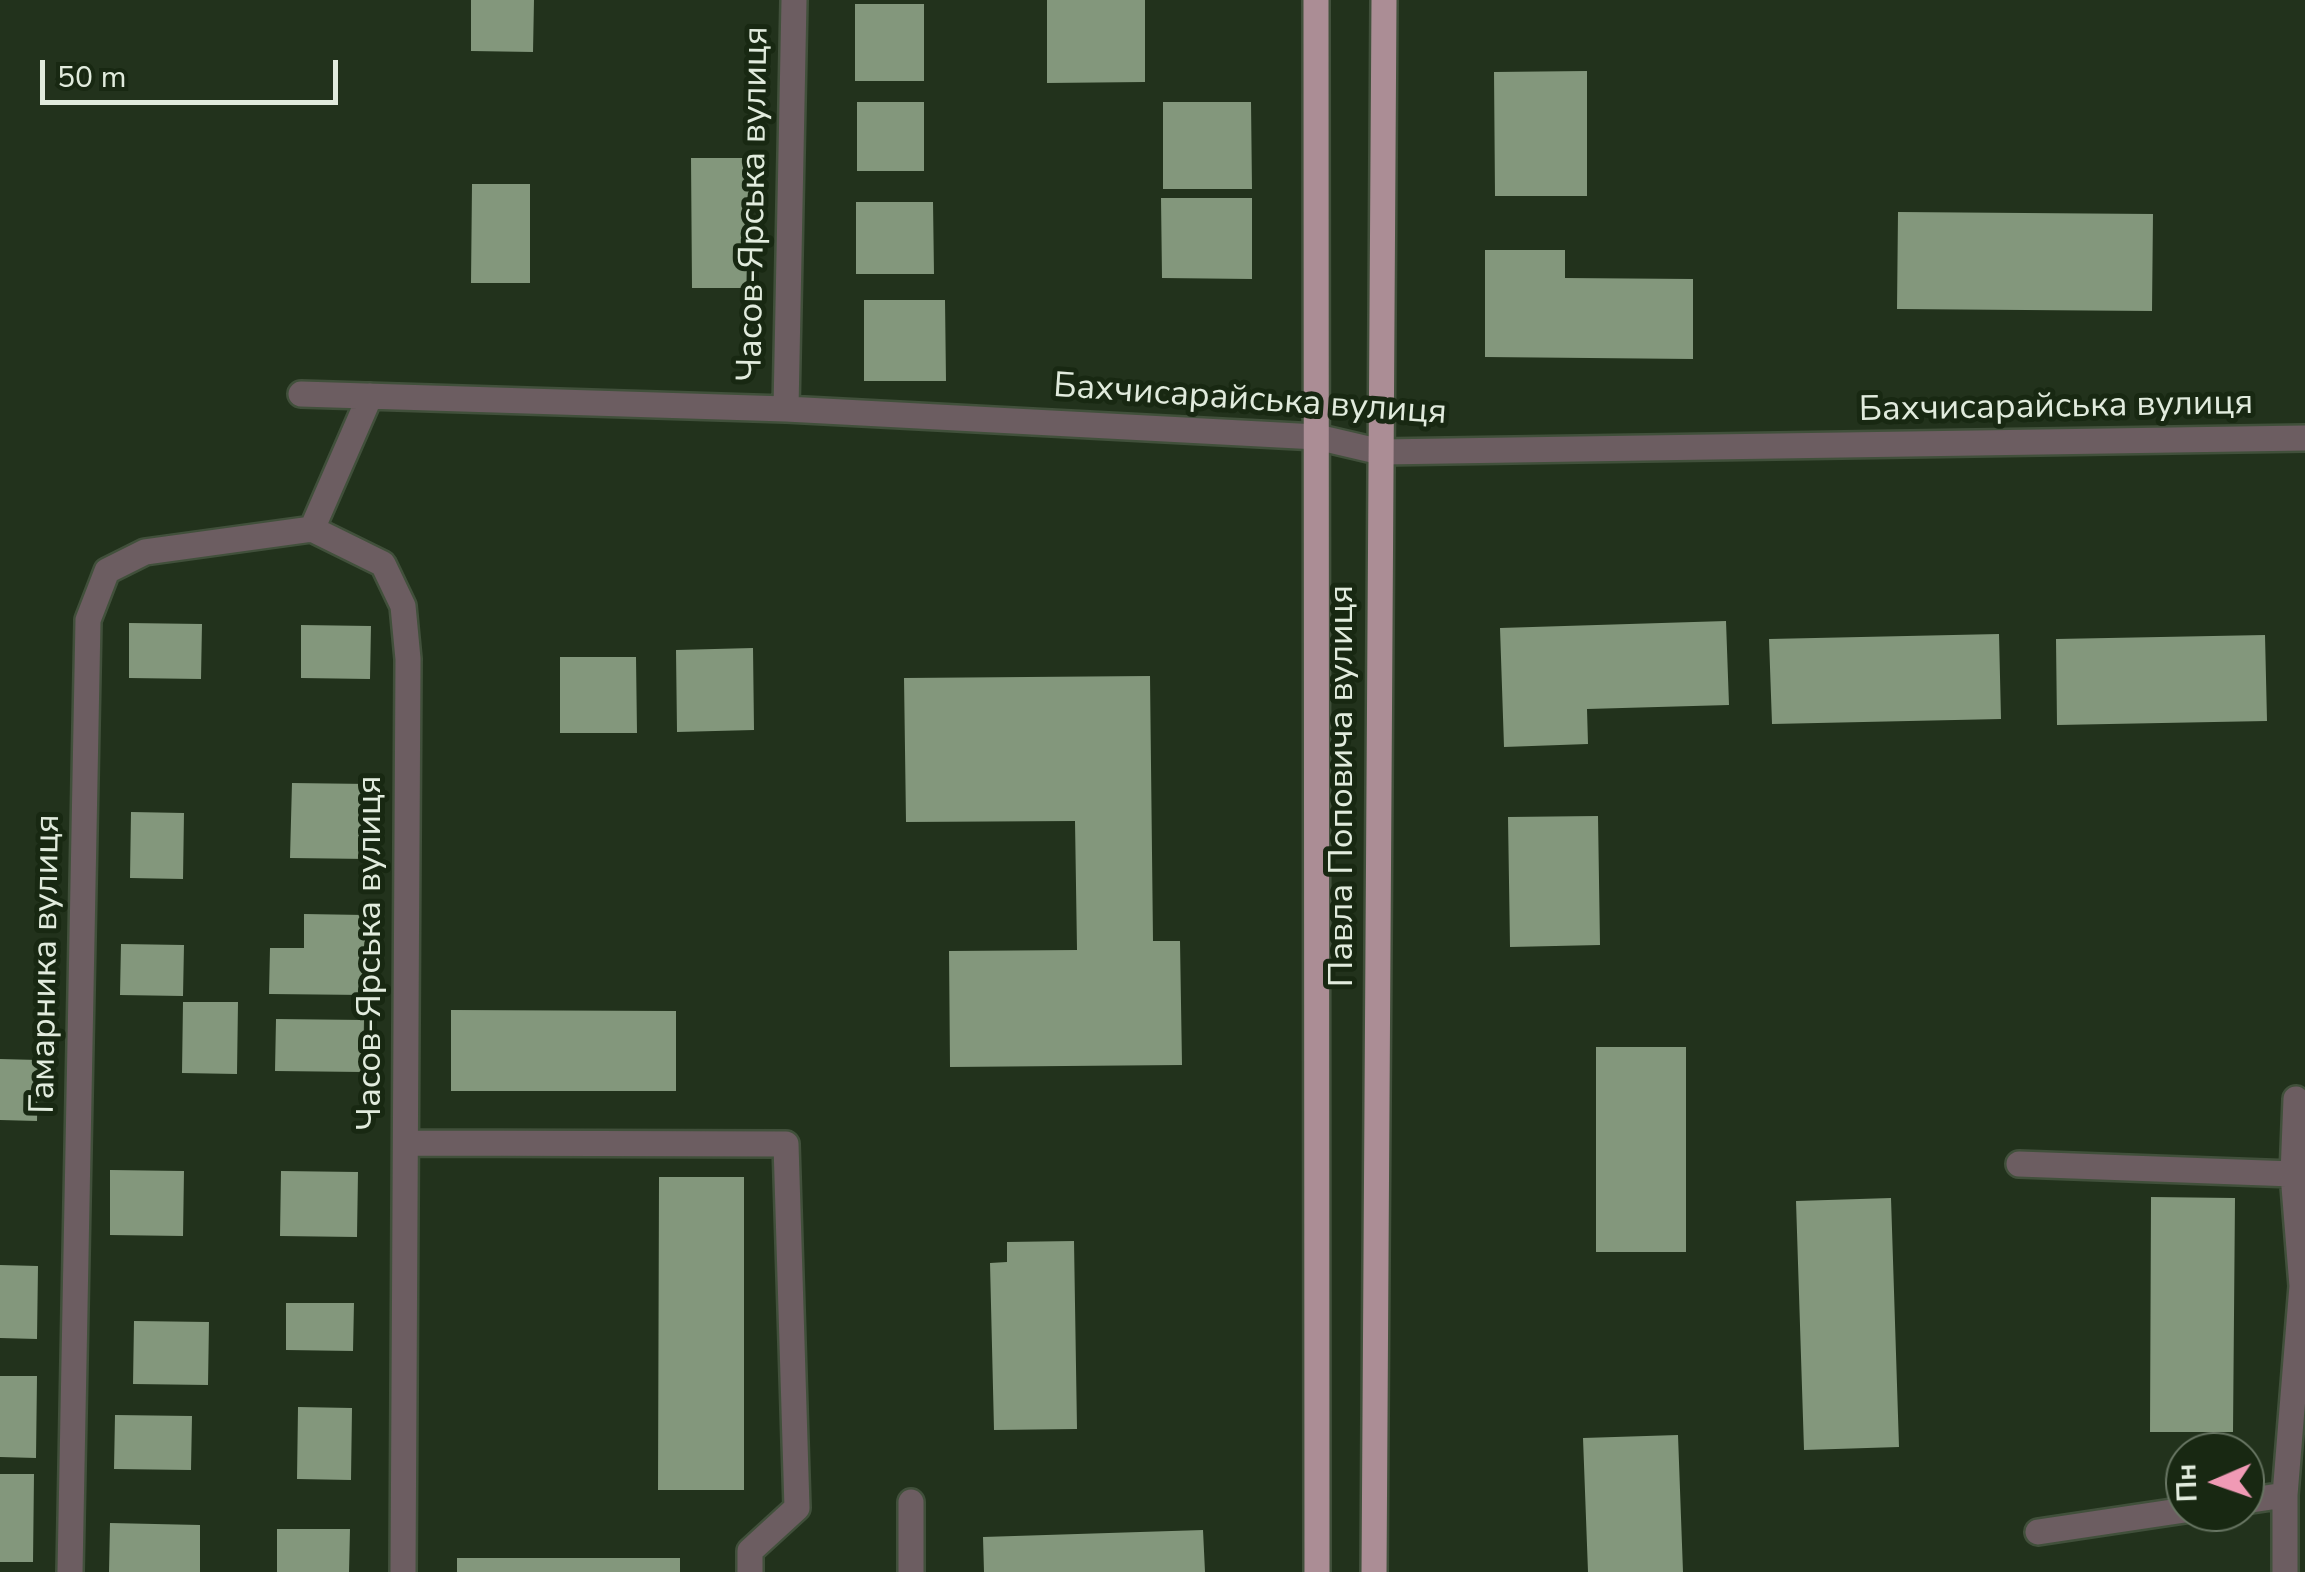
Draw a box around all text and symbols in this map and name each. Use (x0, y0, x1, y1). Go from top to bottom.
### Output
street label: Часов-Ярська вулиця (731, 26, 779, 382)
scale bar (45, 40, 342, 102)
text: 50 m (57, 57, 126, 98)
street label: Бахчисарайська вулиця (1052, 366, 1448, 436)
street label: Бахчисарайська вулиця (1858, 384, 2254, 432)
street label: Павла Поповича вулиця (1323, 585, 1365, 987)
street label: Часов-Ярська вулиця (351, 775, 393, 1131)
street label: Гамарника вулиця (23, 814, 71, 1114)
north arrow (2165, 1432, 2265, 1532)
text: Пн (2167, 1463, 2207, 1503)

